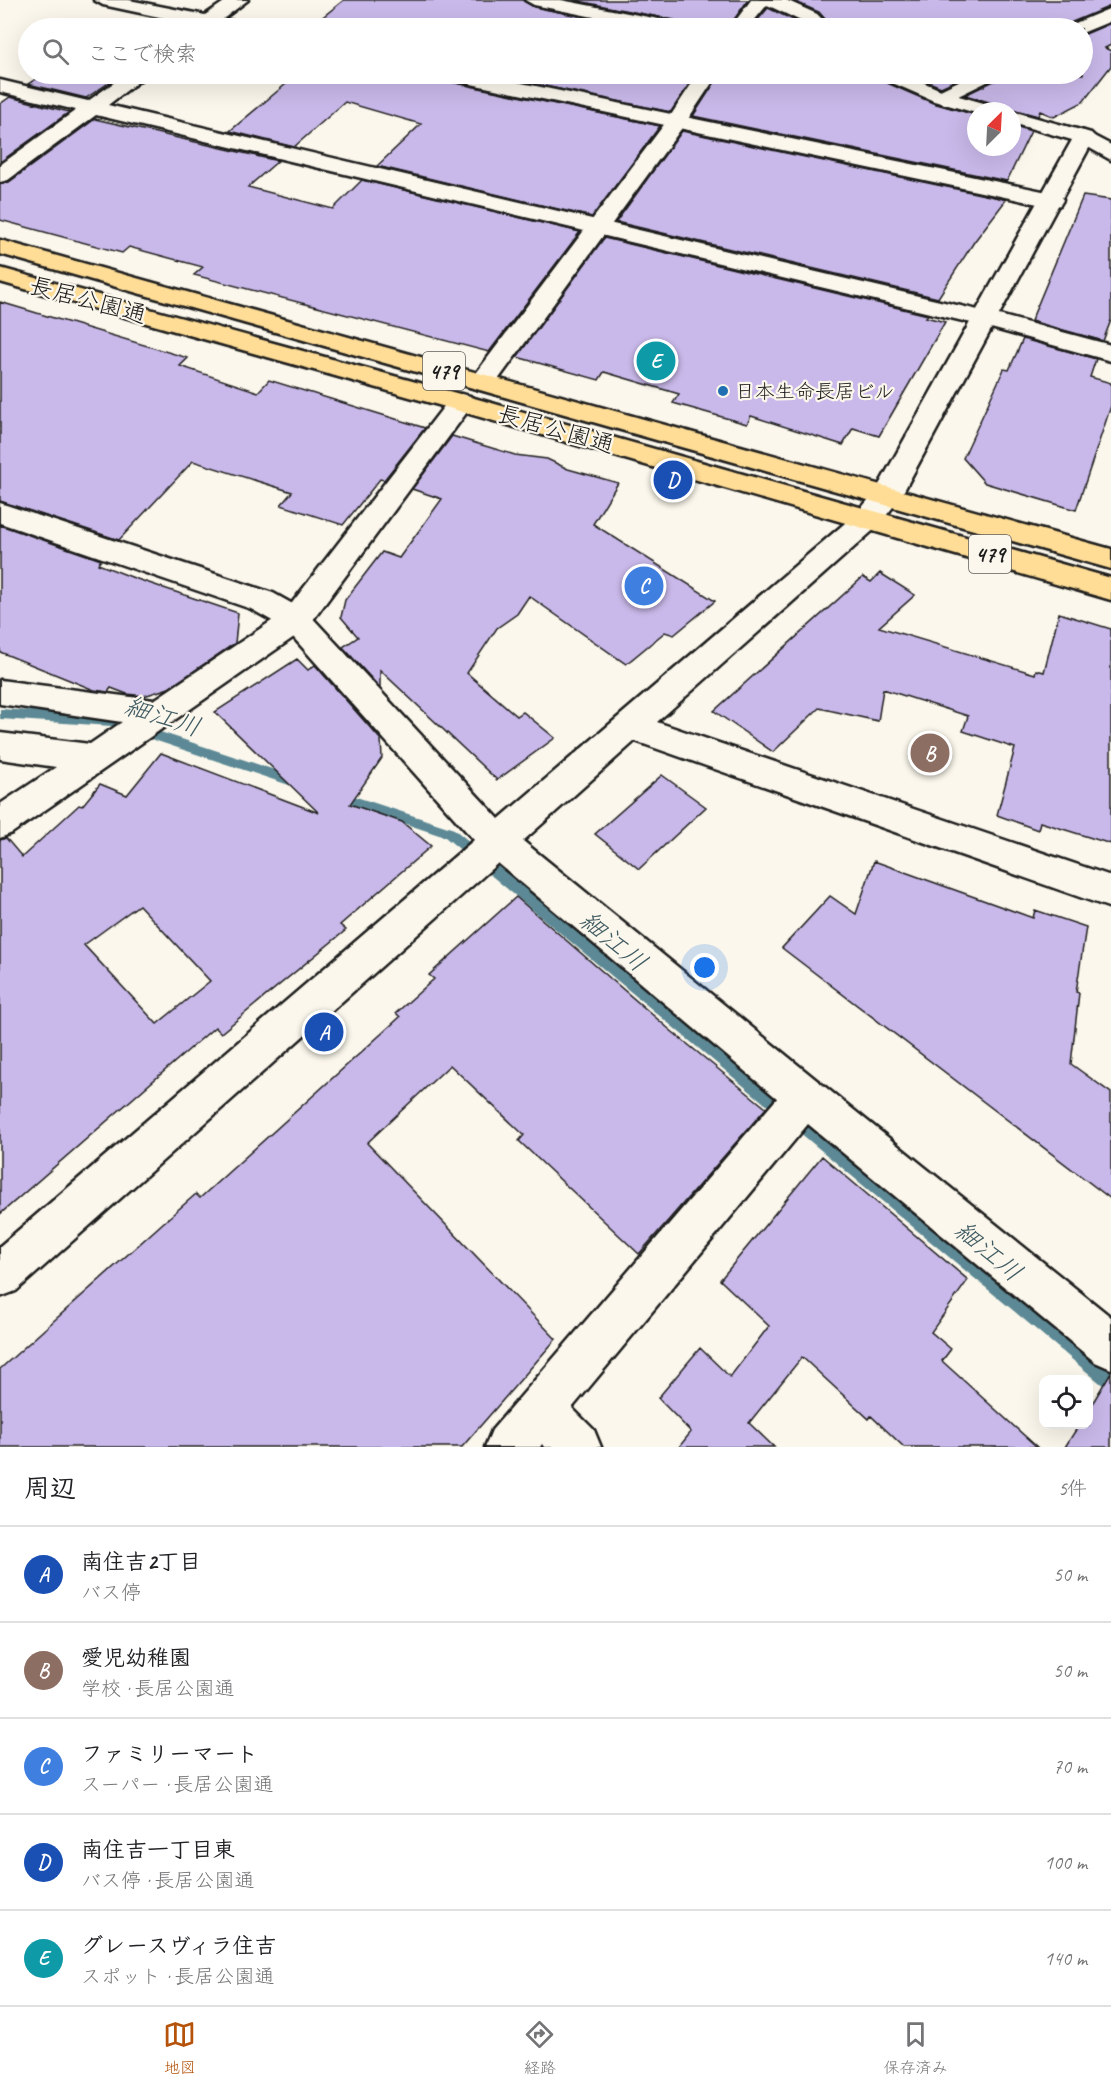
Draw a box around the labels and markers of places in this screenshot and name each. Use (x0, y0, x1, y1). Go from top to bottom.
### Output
pin: E (636, 338, 676, 384)
place label: 日本生命長居ビル (735, 379, 895, 404)
marker: 日本生命長居ビル (716, 384, 730, 398)
pin: D (654, 458, 692, 502)
pin: C (624, 564, 664, 608)
pin: B (910, 730, 950, 776)
pin: A (304, 1010, 344, 1054)

